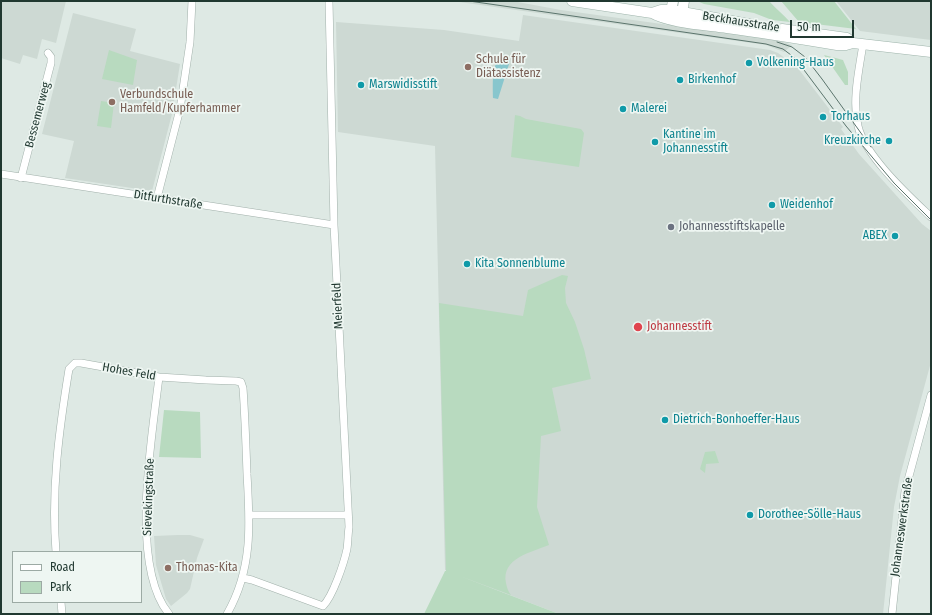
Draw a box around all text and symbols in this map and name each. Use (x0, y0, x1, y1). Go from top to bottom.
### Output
street label: Beckhausstraße (701, 9, 781, 35)
scale bar (792, 12, 856, 38)
text: 50 m (797, 20, 821, 34)
place label: Schule für Diätassistenz (476, 53, 541, 81)
place label: Volkening-Haus (757, 56, 834, 70)
marker: Volkening-Haus (744, 58, 754, 68)
marker: Schule für Diätassistenz (463, 62, 473, 72)
place label: Birkenhof (688, 73, 736, 87)
marker: Birkenhof (675, 75, 685, 85)
place label: Marswidisstift (369, 78, 437, 92)
marker: Marswidisstift (356, 80, 366, 90)
street label: Bessemerweg (22, 81, 54, 149)
place label: Verbundschule Hamfeld/Kupferhammer (120, 88, 240, 116)
marker: Verbundschule Hamfeld/Kupferhammer (107, 97, 117, 107)
place label: Malerei (631, 102, 667, 116)
marker: Malerei (618, 104, 628, 114)
place label: Torhaus (831, 110, 870, 124)
marker: Torhaus (818, 112, 828, 122)
place label: Kantine im Johannesstift (663, 128, 728, 156)
place label: Kreuzkirche (824, 134, 881, 148)
marker: Kreuzkirche (884, 136, 894, 146)
marker: Kantine im Johannesstift (650, 137, 660, 147)
street label: Ditfurthstraße (133, 187, 203, 213)
place label: Weidenhof (780, 198, 833, 212)
marker: Weidenhof (767, 200, 777, 210)
place label: Johannesstiftskapelle (679, 220, 785, 234)
marker: Johannesstiftskapelle (666, 222, 676, 232)
place label: ABEX (863, 229, 887, 243)
marker: ABEX (890, 231, 900, 241)
place label: Kita Sonnenblume (475, 257, 565, 271)
marker: Kita Sonnenblume (462, 259, 472, 269)
street label: Meierfeld (330, 282, 346, 330)
place label: Johannesstift (647, 320, 712, 334)
marker: Johannesstift (632, 321, 644, 333)
street label: Hohes Feld (101, 360, 157, 384)
place label: Dietrich-Bonhoeffer-Haus (673, 413, 800, 427)
marker: Dietrich-Bonhoeffer-Haus (660, 415, 670, 425)
street label: Sievekingstraße (140, 458, 158, 536)
street label: Johanneswerkstraße (888, 476, 916, 578)
place label: Dorothee-Sölle-Haus (758, 508, 861, 522)
marker: Dorothee-Sölle-Haus (745, 510, 755, 520)
legend (12, 551, 142, 603)
text: Road (50, 560, 75, 574)
place label: Thomas-Kita (176, 561, 238, 575)
marker: Thomas-Kita (163, 563, 173, 573)
text: Park (50, 580, 71, 594)

